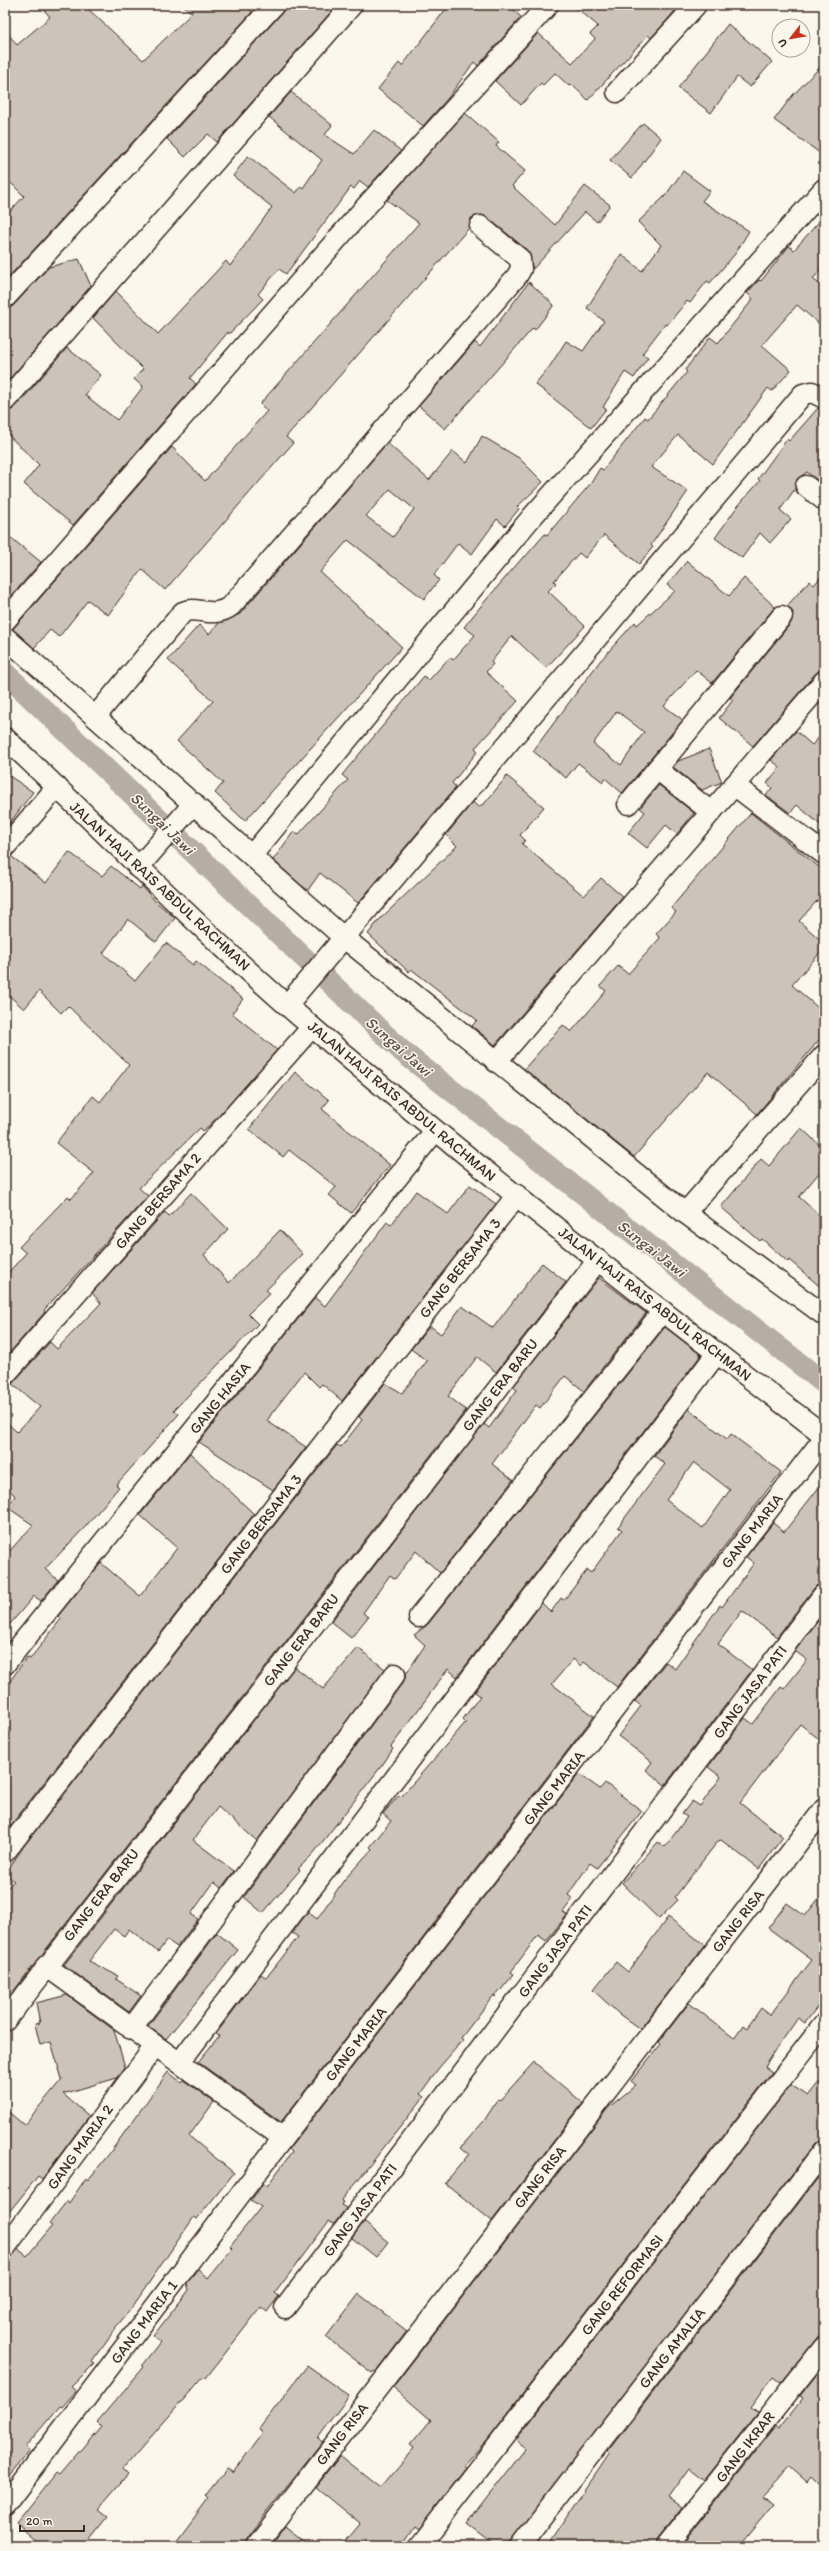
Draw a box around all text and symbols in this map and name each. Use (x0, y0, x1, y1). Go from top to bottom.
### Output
north arrow (771, 18, 811, 58)
text: U (775, 36, 790, 49)
water label: Sungai Jawi (127, 788, 200, 860)
street label: JALAN HAJI RAIS ABDUL RACHMAN (66, 798, 254, 974)
water label: Sungai Jawi (362, 1013, 437, 1081)
street label: JALAN HAJI RAIS ABDUL RACHMAN (304, 1017, 500, 1185)
street label: GANG BERSAMA 2 (111, 1149, 205, 1253)
street label: GANG BERSAMA 3 (415, 1214, 505, 1322)
water label: Sungai Jawi (614, 1216, 691, 1282)
street label: JALAN HAJI RAIS ABDUL RACHMAN (555, 1223, 755, 1385)
street label: GANG ERA BARU (458, 1335, 542, 1435)
street label: GANG HASIA (186, 1358, 255, 1438)
street label: GANG BERSAMA 3 (216, 1470, 306, 1578)
street label: GANG MARIA (717, 1490, 787, 1572)
street label: GANG ERA BARU (259, 1590, 343, 1690)
street label: GANG JASA PATI (709, 1642, 791, 1742)
street label: GANG MARIA (519, 1747, 589, 1829)
street label: GANG ERA BARU (59, 1845, 143, 1945)
street label: GANG RISA (708, 1886, 768, 1956)
street label: GANG JASA PATI (514, 1901, 596, 2001)
street label: GANG MARIA (321, 2003, 391, 2085)
street label: GANG MARIA 2 (43, 2101, 117, 2193)
street label: GANG RISA (510, 2142, 570, 2212)
street label: GANG JASA PATI (319, 2160, 401, 2260)
street label: GANG REFORMASI (577, 2231, 667, 2339)
street label: GANG MARIA 1 (107, 2277, 181, 2367)
street label: GANG AMALIA (635, 2304, 709, 2392)
street label: GANG RISA (312, 2399, 372, 2469)
street label: GANG IKRAR (712, 2408, 778, 2486)
scale bar (20, 2507, 84, 2533)
text: 20 m (26, 2514, 53, 2528)

